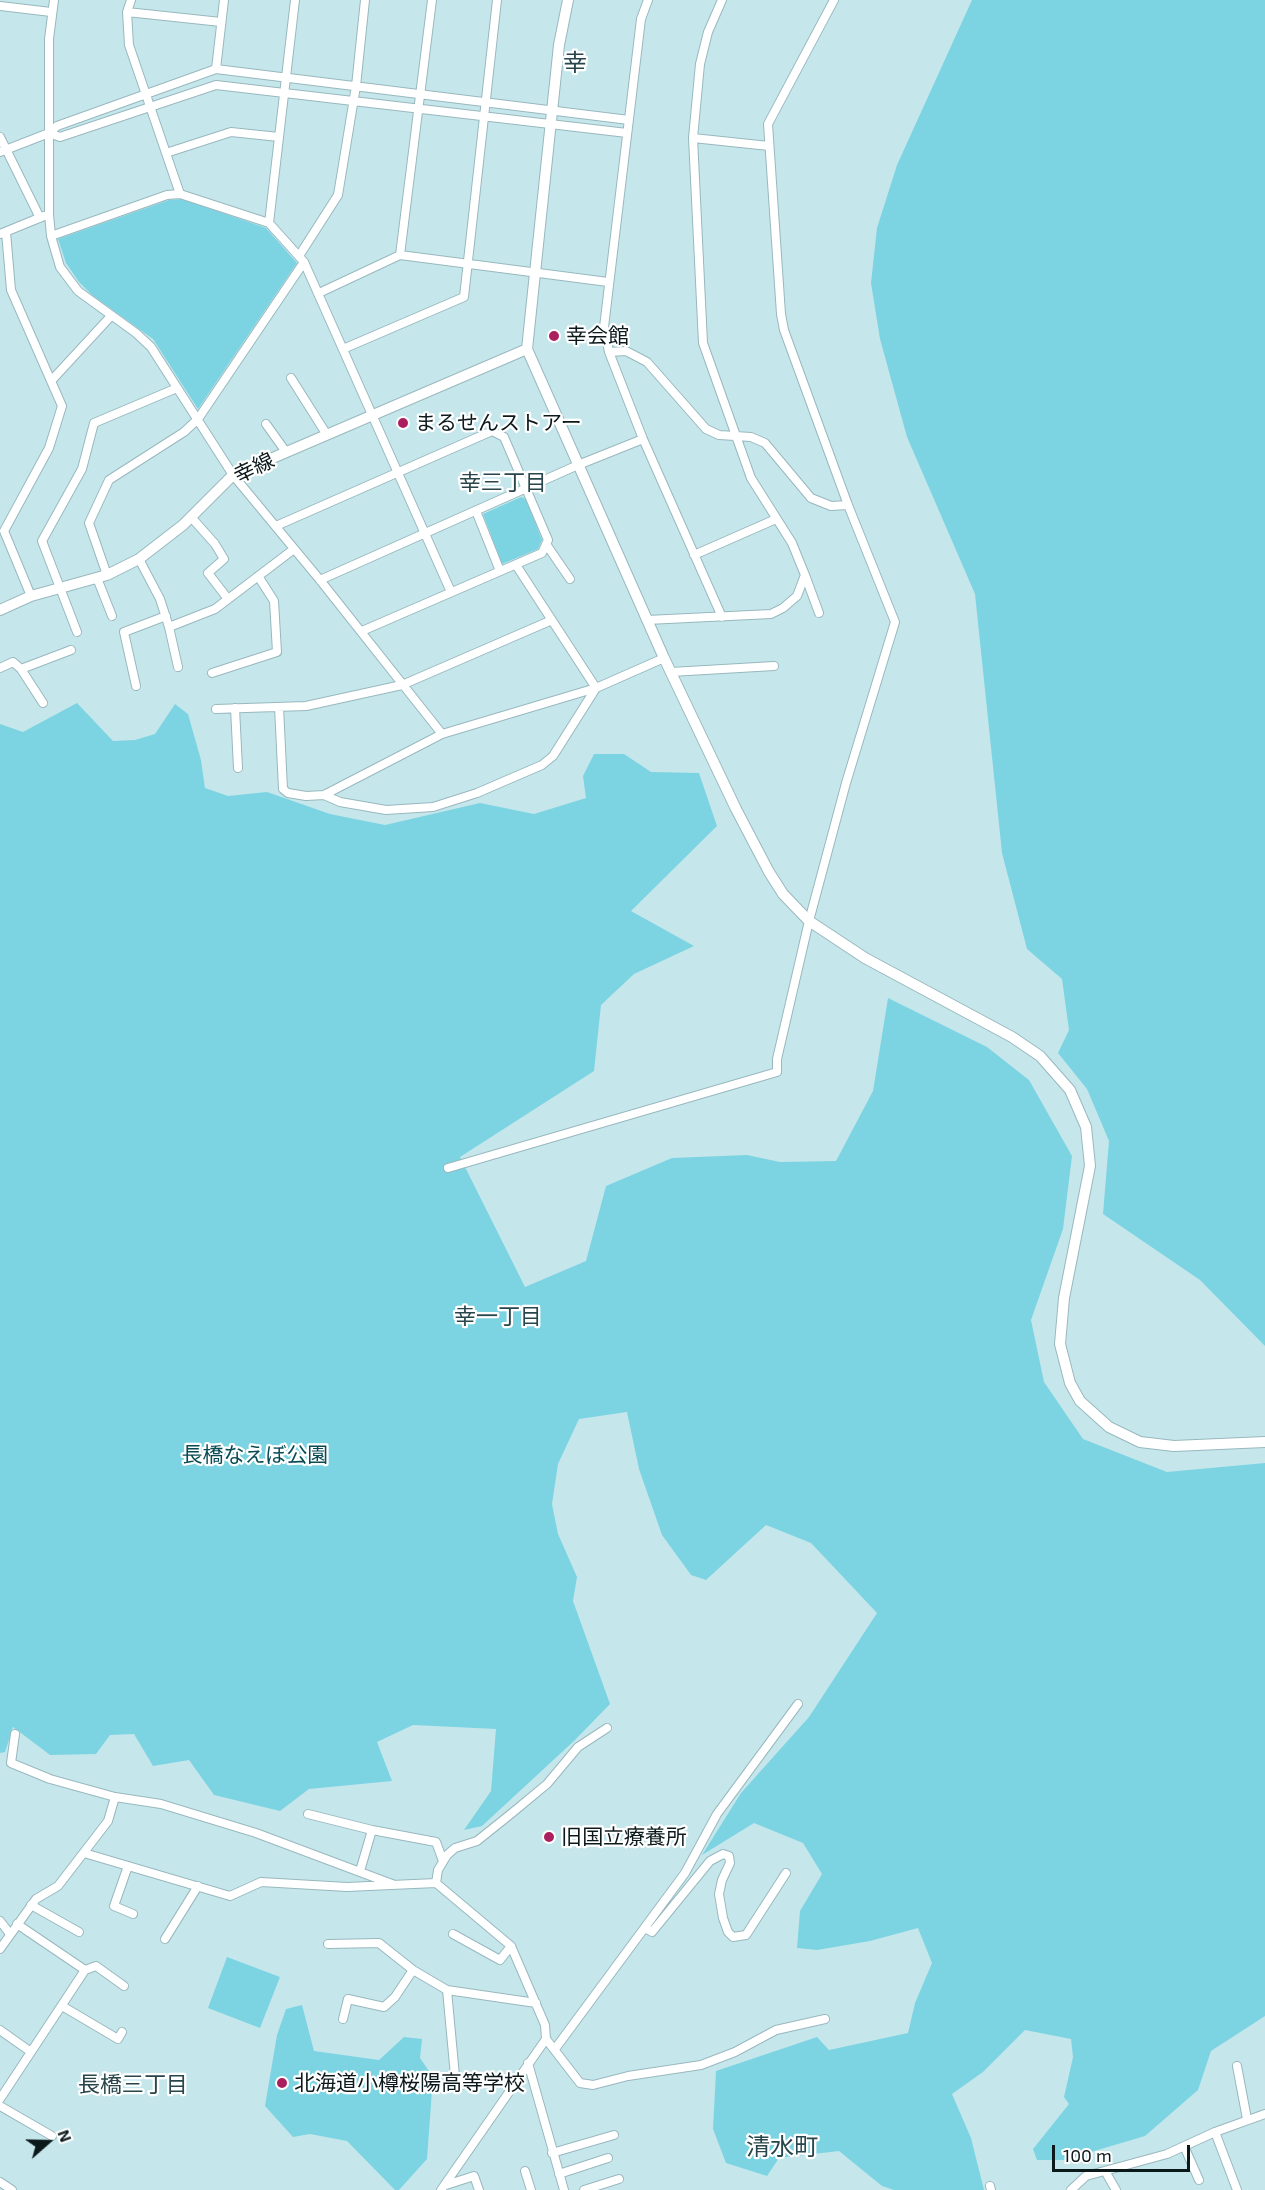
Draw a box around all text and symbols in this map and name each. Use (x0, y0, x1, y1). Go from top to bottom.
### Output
district label: 幸 (563, 49, 587, 77)
place label: 幸会館 (566, 323, 629, 349)
marker: 幸会館 (547, 329, 561, 343)
place label: まるせんストアー (415, 410, 582, 436)
marker: まるせんストアー (396, 416, 410, 430)
street label: 幸線 (230, 447, 278, 489)
district label: 幸三丁目 (459, 470, 547, 496)
district label: 幸一丁目 (454, 1304, 542, 1330)
park label: 長橋なえぼ公園 (182, 1442, 328, 1468)
place label: 旧国立療養所 (561, 1824, 687, 1850)
marker: 旧国立療養所 (542, 1830, 556, 1844)
place label: 北海道小樽桜陽高等学校 (294, 2070, 525, 2096)
district label: 長橋三丁目 (78, 2072, 188, 2098)
marker: 北海道小樽桜陽高等学校 (275, 2076, 289, 2090)
north arrow (18, 2112, 78, 2172)
text: N (54, 2127, 76, 2144)
district label: 清水町 (746, 2133, 818, 2161)
scale bar (1055, 2133, 1193, 2171)
text: 100 m (1063, 2144, 1112, 2166)

